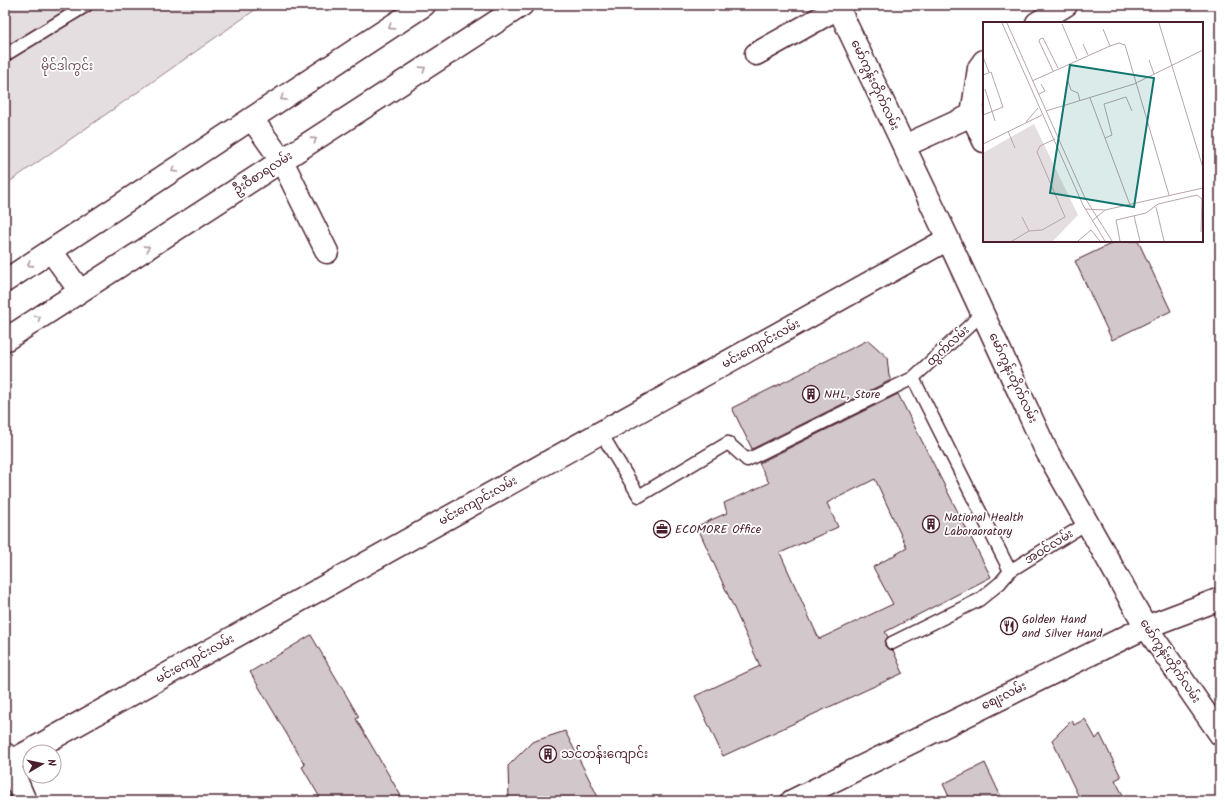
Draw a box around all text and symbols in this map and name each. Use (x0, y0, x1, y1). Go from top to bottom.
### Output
one-way arrow (388, 22, 395, 29)
inset map (983, 22, 1203, 242)
street label: မော်ကွန်းတိုက်လမ်း (846, 36, 904, 134)
park label: မိုင်ဒါကွင်း (41, 57, 93, 76)
one-way arrow (419, 66, 426, 74)
one-way arrow (280, 93, 287, 101)
one-way arrow (310, 137, 317, 145)
street label: ဦးဝီစာရလမ်း (229, 147, 297, 199)
one-way arrow (171, 165, 178, 173)
one-way arrow (143, 245, 150, 253)
one-way arrow (28, 259, 35, 266)
street label: မင်းကျောင်းလမ်း (718, 315, 804, 373)
one-way arrow (33, 316, 40, 323)
street label: ထွက်လမ်း (922, 321, 974, 371)
street label: မော်ကွန်းတိုက်လမ်း (984, 329, 1042, 427)
building icon: NHL, Store (801, 384, 821, 404)
place label: NHL, Store (824, 385, 881, 404)
street label: မင်းကျောင်းလမ်း (435, 472, 521, 530)
place label: National Health Laboraoratory (944, 508, 1024, 541)
building icon: National Health Laboraoratory (921, 514, 941, 534)
office icon: ECOMORE Office (652, 519, 672, 539)
place label: ECOMORE Office (675, 520, 762, 539)
street label: အ၀င်လမ်း (1021, 525, 1077, 569)
place label: Golden Hand and Silver Hand (1022, 610, 1103, 643)
street label: မော်ကွန်းတိုက်လမ်း (1135, 615, 1205, 707)
restaurant icon: Golden Hand and Silver Hand (999, 616, 1019, 636)
street label: မင်းကျောင်းလမ်း (152, 630, 238, 688)
street label: စျေးလမ်း (978, 677, 1030, 715)
north arrow (22, 744, 62, 784)
building icon: သင်တန်းကျောင်း (538, 744, 558, 764)
place label: သင်တန်းကျောင်း (561, 745, 648, 764)
text: N (41, 758, 60, 767)

